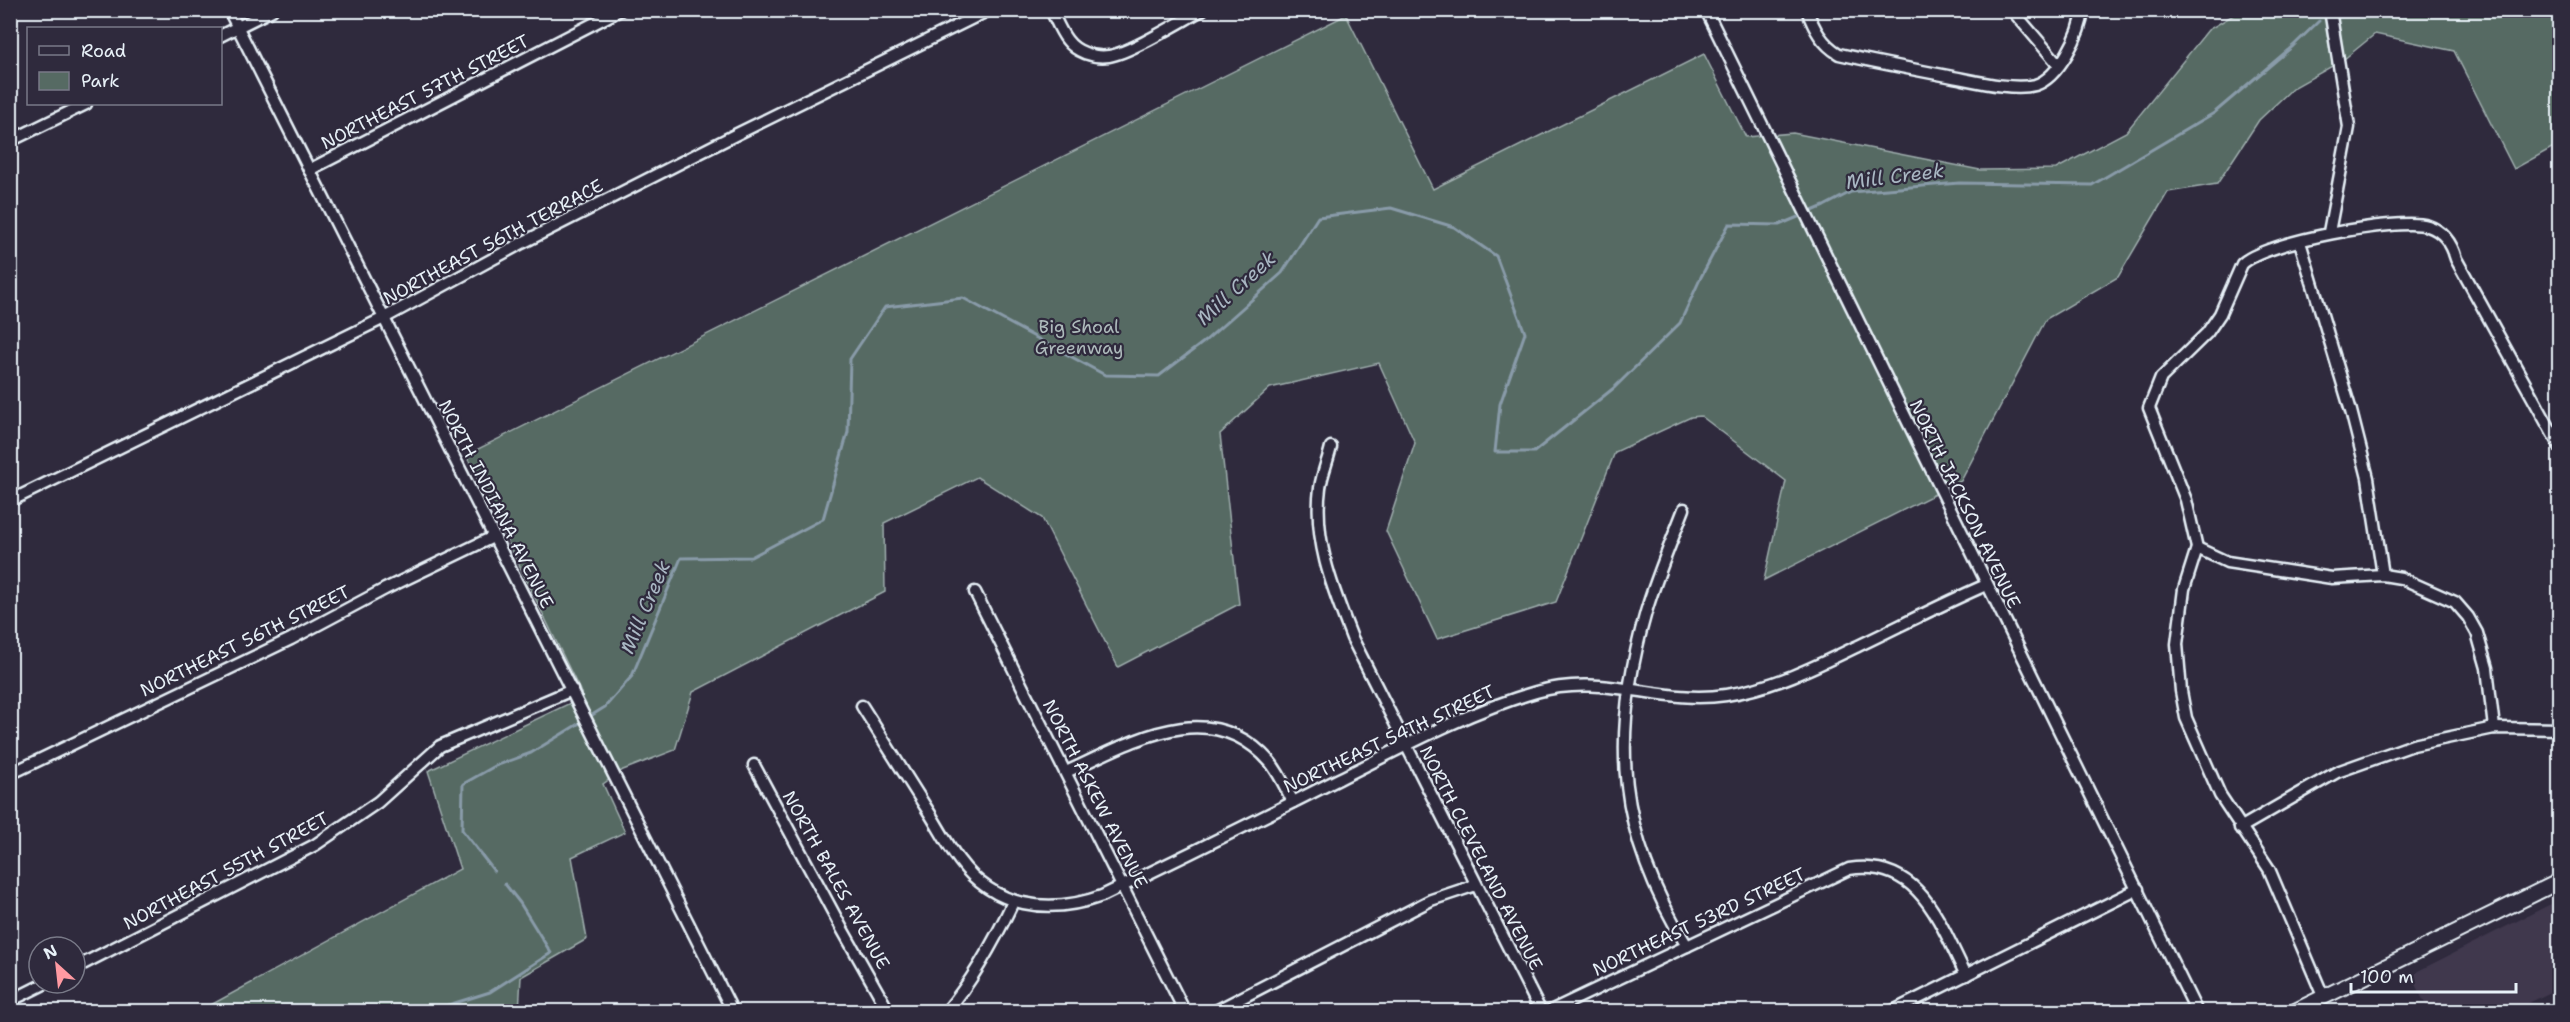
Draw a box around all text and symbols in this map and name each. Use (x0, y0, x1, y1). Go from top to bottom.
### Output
legend (27, 27, 222, 105)
street label: NORTHEAST 57TH STREET (317, 29, 533, 155)
text: Road (81, 39, 126, 63)
text: Park (81, 69, 120, 93)
water label: Mill Creek (1844, 157, 1946, 195)
street label: NORTHEAST 56TH TERRACE (379, 174, 607, 310)
water label: Mill Creek (1191, 245, 1282, 331)
park label: Big Shoal Greenway (1035, 315, 1123, 360)
street label: NORTH INDIANA AVENUE (433, 396, 559, 612)
street label: NORTH JACKSON AVENUE (1904, 396, 2026, 612)
water label: Mill Creek (614, 556, 676, 658)
street label: NORTHEAST 56TH STREET (136, 580, 354, 702)
street label: NORTHEAST 54TH STREET (1279, 679, 1499, 799)
street label: NORTH ASKEW AVENUE (1037, 695, 1153, 893)
street label: NORTH CLEVELAND AVENUE (1414, 742, 1548, 974)
street label: NORTH BALES AVENUE (777, 786, 895, 974)
street label: NORTHEAST 55TH STREET (119, 807, 333, 935)
street label: NORTHEAST 53RD STREET (1589, 862, 1809, 982)
north arrow (27, 935, 87, 995)
text: N (40, 940, 61, 964)
scale bar (2351, 956, 2516, 994)
text: 100 m (2360, 965, 2414, 989)

